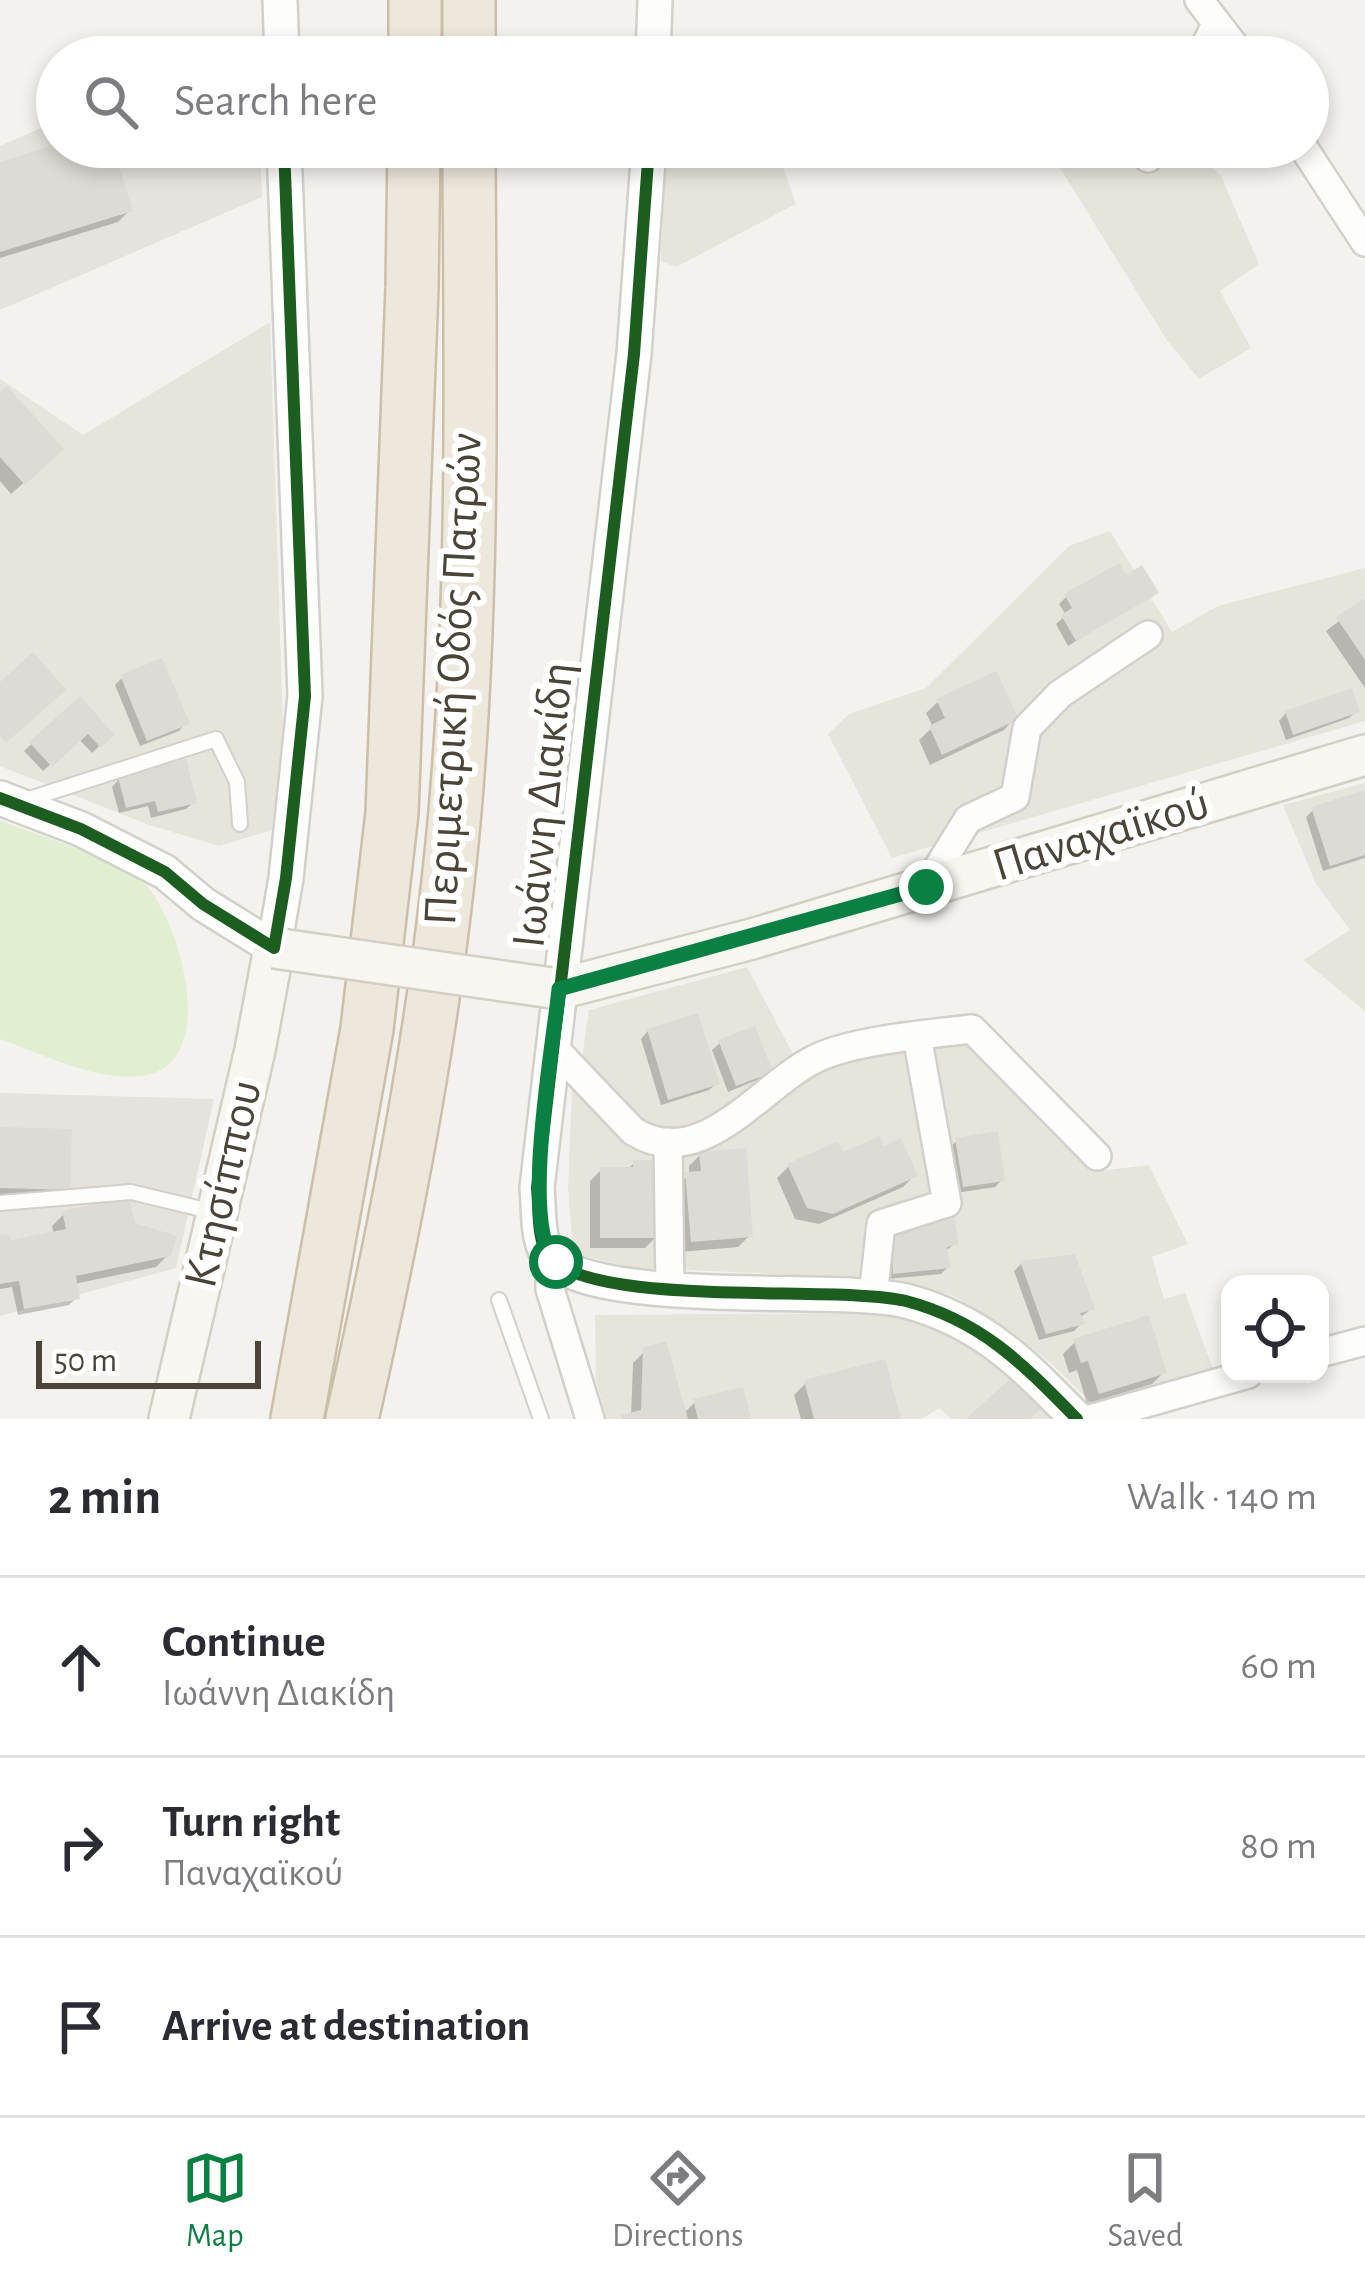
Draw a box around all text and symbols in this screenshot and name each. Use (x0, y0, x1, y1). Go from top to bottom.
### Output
search box (36, 36, 1329, 168)
icon: search (78, 69, 144, 135)
text: Search here (174, 79, 377, 124)
street label: Περιμετρική Οδός Πατρών (417, 432, 491, 926)
street label: Ιωάννη Διακίδη (505, 660, 583, 950)
street label: Παναχαϊκού (987, 779, 1215, 891)
route end (899, 860, 953, 914)
street label: Κτησίππου (177, 1076, 271, 1292)
route start (529, 1235, 583, 1289)
map controls (1221, 1275, 1329, 1383)
button: locate (1221, 1275, 1329, 1383)
scale bar (36, 1335, 261, 1388)
text: 50 m (54, 1345, 117, 1378)
text: 2 min (48, 1472, 161, 1523)
text: Walk · 140 m (1127, 1478, 1317, 1517)
text: Continue (162, 1620, 326, 1665)
icon: ahead (48, 1634, 114, 1700)
text: 60 m (1240, 1647, 1317, 1686)
text: Ιωάννη Διακίδη (162, 1674, 395, 1713)
text: Turn right (162, 1800, 340, 1845)
icon: right (48, 1814, 114, 1880)
text: 80 m (1240, 1827, 1317, 1866)
text: Παναχαϊκού (162, 1854, 343, 1893)
icon: arrive (48, 1994, 114, 2060)
text: Arrive at destination (162, 2004, 530, 2049)
tab: Map (182, 2145, 248, 2257)
tab: Directions (612, 2145, 743, 2257)
tab: Saved (1107, 2145, 1183, 2257)

